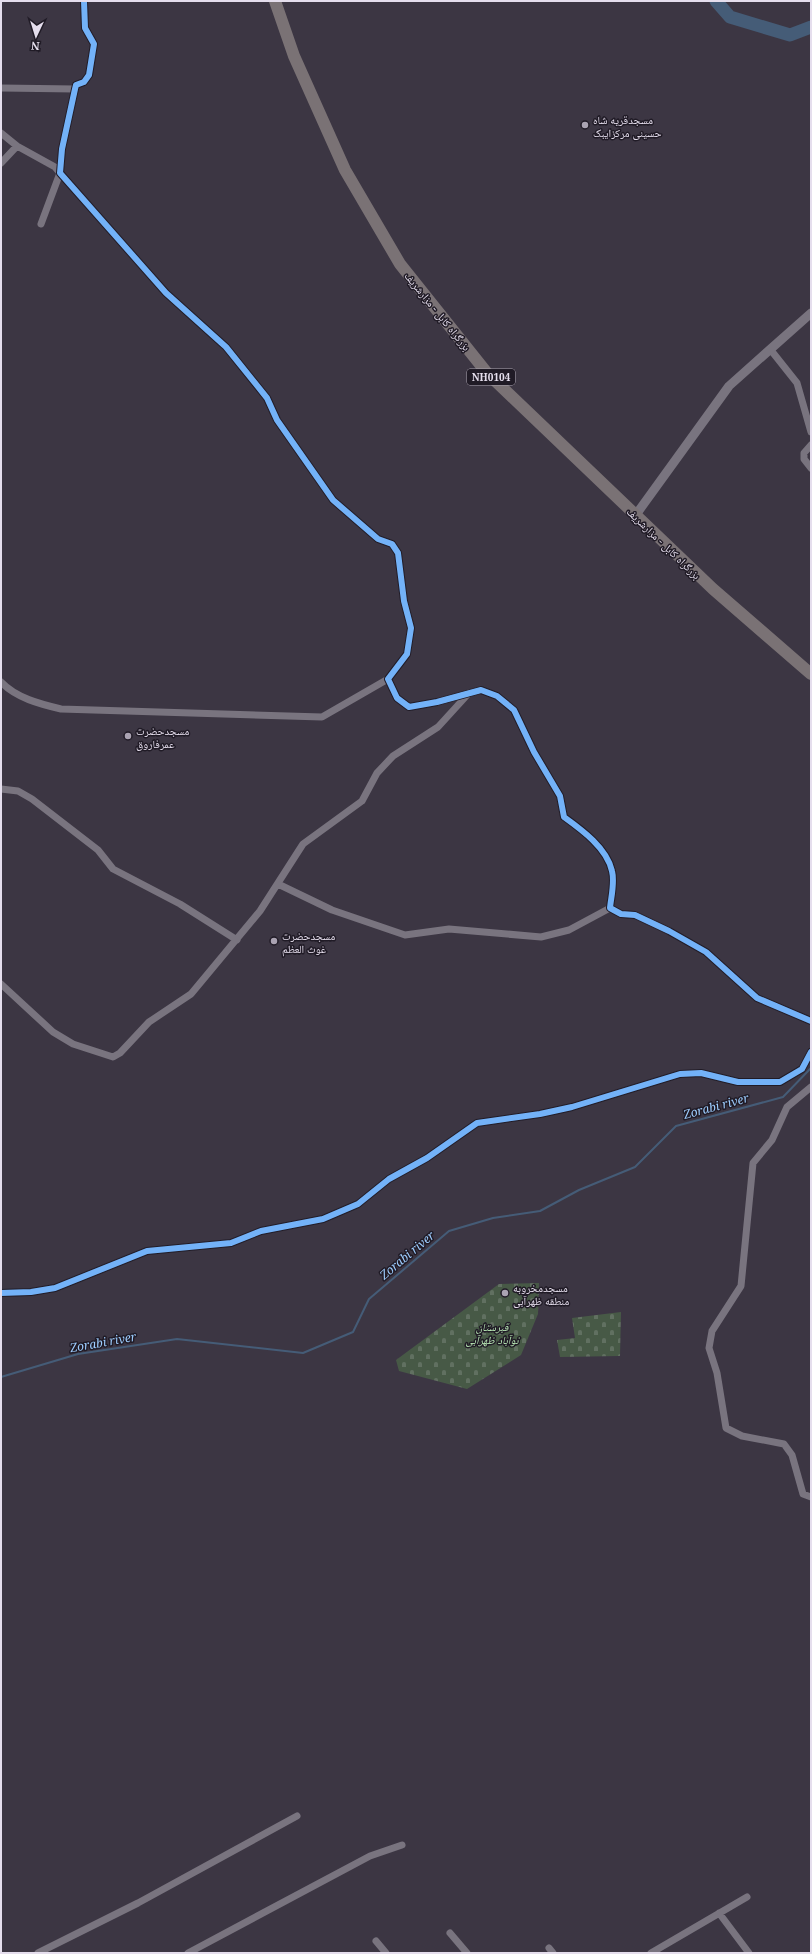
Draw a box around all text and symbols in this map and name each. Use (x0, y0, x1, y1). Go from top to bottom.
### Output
north arrow (16, 16, 56, 56)
text: N (30, 39, 40, 54)
place label: مسجدقریه شاه حسینی مرکزایبک (593, 112, 662, 140)
marker: مسجدقریه شاه حسینی مرکزایبک (580, 120, 590, 130)
street label: بزرگراه کابل - مزارشریف (402, 268, 474, 354)
road number: NH0104 (467, 369, 515, 385)
street label: بزرگراه کابل - مزارشریف (624, 504, 704, 582)
place label: مسجدحضرت عمرفاروق (136, 723, 189, 751)
marker: مسجدحضرت عمرفاروق (123, 731, 133, 741)
place label: مسجدحضرت غوث العظم (282, 928, 335, 957)
marker: مسجدحضرت غوث العظم (269, 936, 279, 946)
water label: Zorabi river (680, 1089, 751, 1123)
water label: Zorabi river (375, 1227, 439, 1284)
place label: مسجدمخروبه منطقه ظهرآبی (513, 1280, 569, 1308)
marker: مسجدمخروبه منطقه ظهرآبی (500, 1288, 510, 1298)
park label: قبرستان نوآباد ظهرآبی (465, 1319, 520, 1347)
water label: Zorabi river (67, 1328, 138, 1356)

